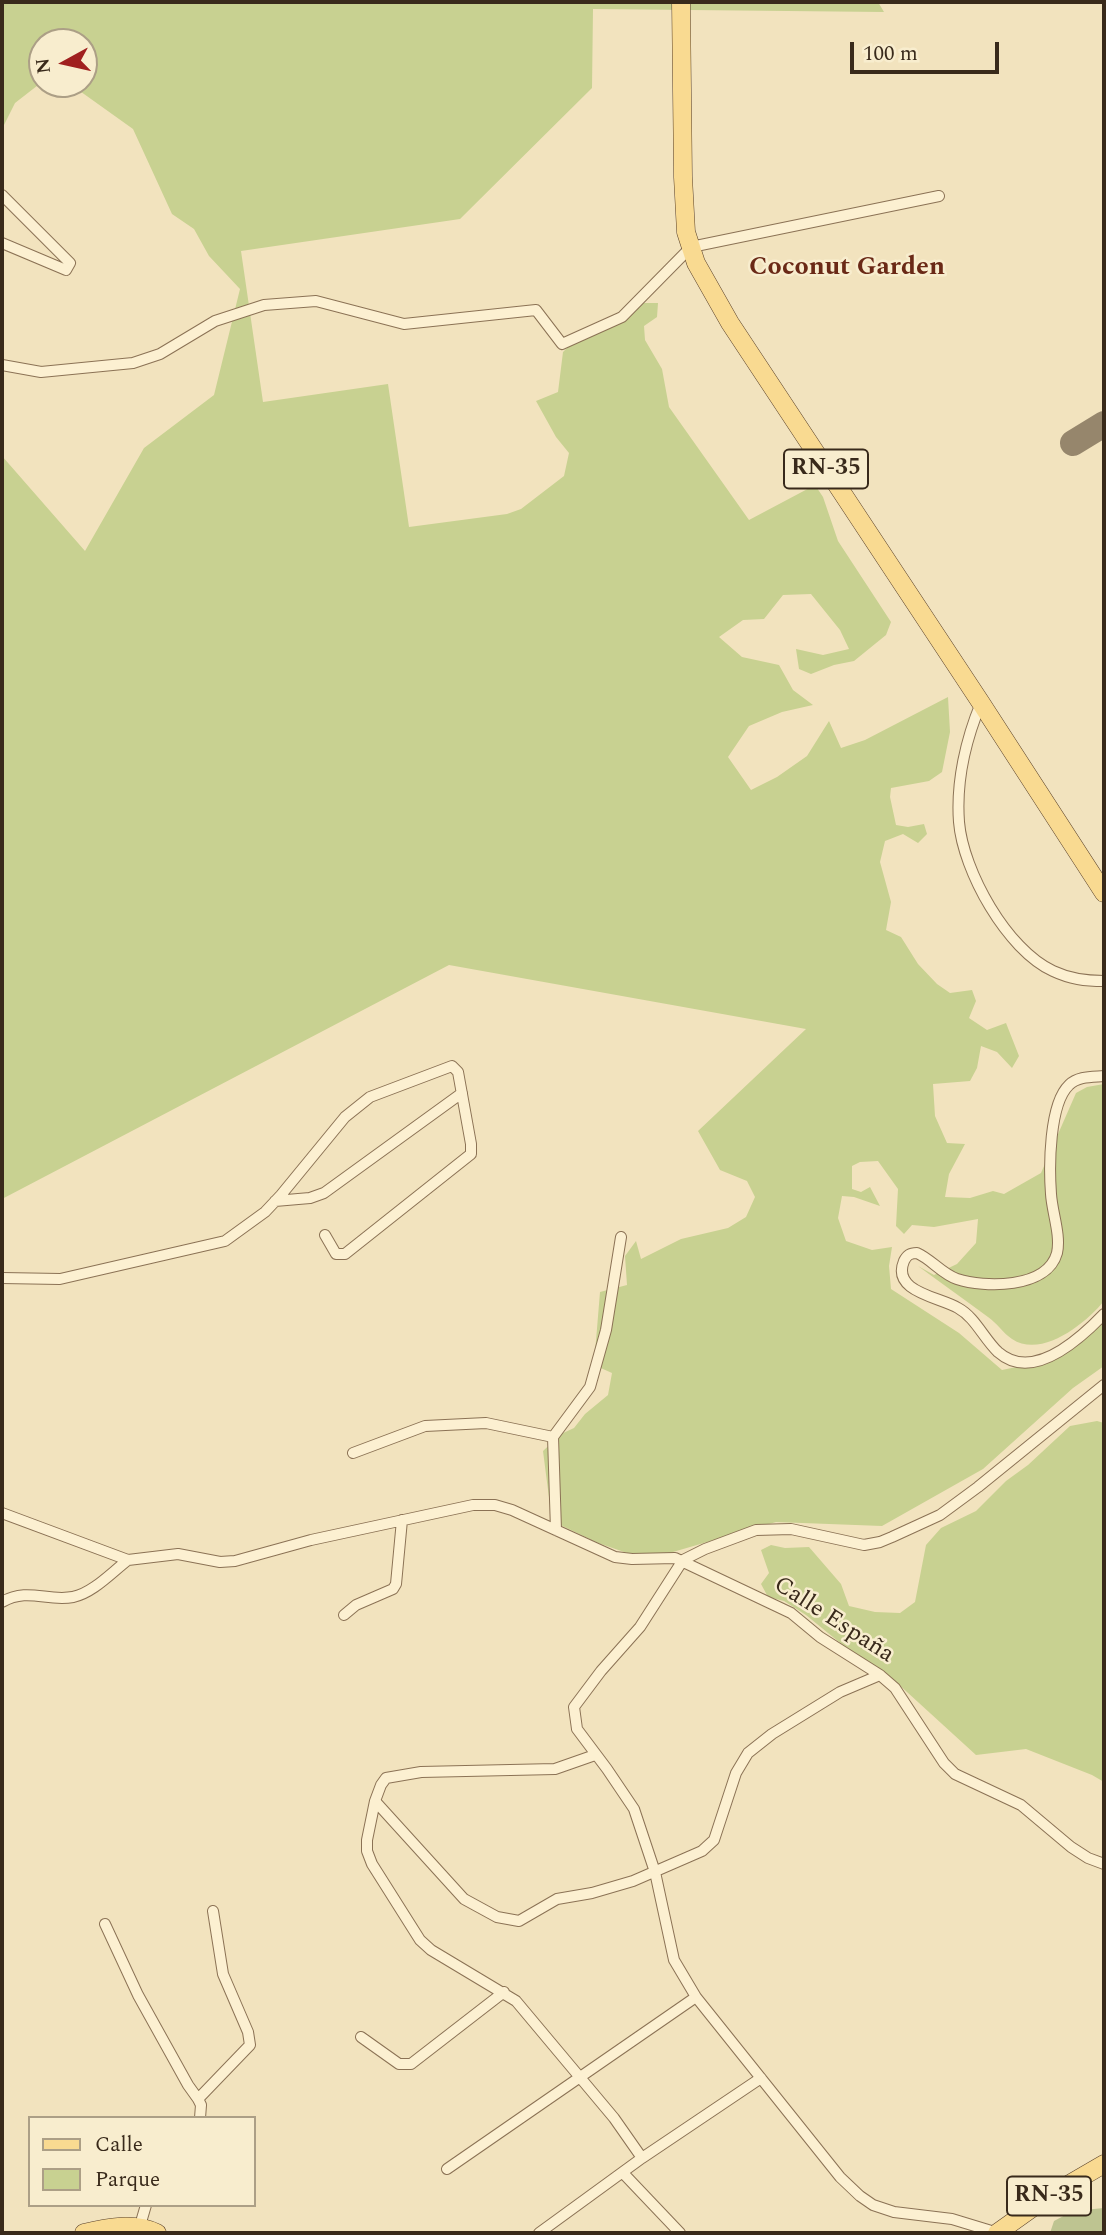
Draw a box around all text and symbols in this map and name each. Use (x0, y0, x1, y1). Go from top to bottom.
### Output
north arrow (28, 28, 98, 98)
scale bar (854, 28, 1003, 72)
text: 100 m (863, 38, 918, 70)
text: N (28, 56, 59, 75)
district label: Coconut Garden (749, 253, 945, 285)
road number: RN-35 (784, 449, 868, 489)
street label: Calle España (767, 1571, 899, 1671)
legend (28, 2116, 256, 2207)
text: Calle (95, 2129, 143, 2161)
text: Parque (95, 2164, 160, 2196)
road number: RN-35 (1007, 2176, 1091, 2216)

